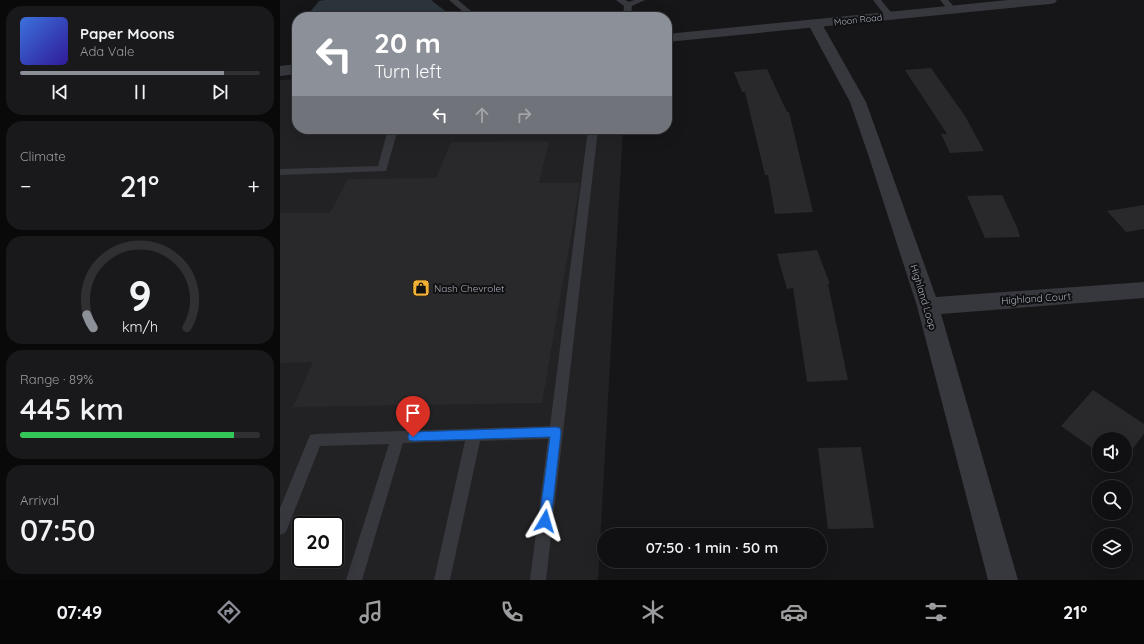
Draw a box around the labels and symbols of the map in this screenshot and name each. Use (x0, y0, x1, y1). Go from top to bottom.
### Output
street label: Moon Road (833, 12, 883, 27)
street label: Highland Loop (907, 263, 940, 331)
shop icon: Nash Chevrolet (411, 278, 431, 298)
place label: Nash Chevrolet (434, 282, 505, 295)
street label: Highland Court (1001, 290, 1072, 307)
pin (396, 396, 430, 437)
position arrow (524, 500, 566, 542)
speed limit sign: 20 (292, 516, 344, 568)

